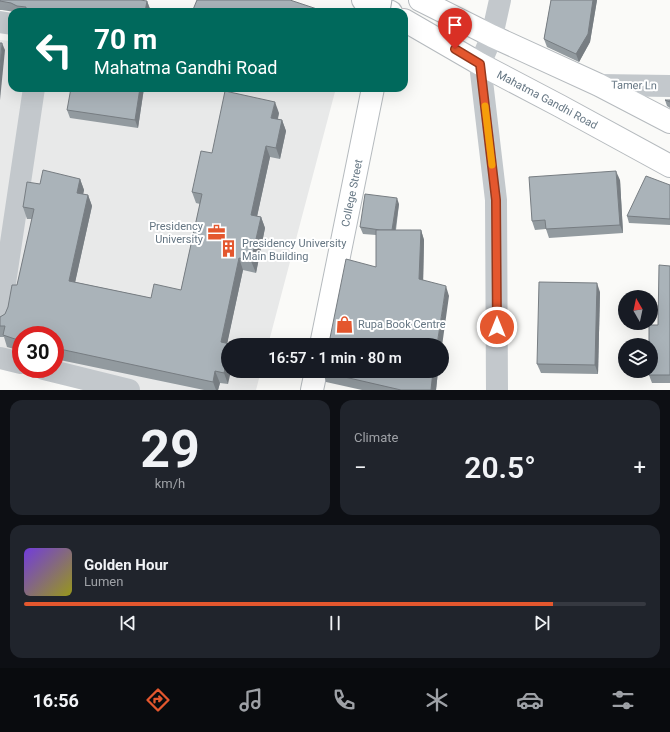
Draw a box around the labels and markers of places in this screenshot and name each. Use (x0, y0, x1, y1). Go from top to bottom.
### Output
pin (438, 8, 472, 49)
place label: Presidency University (149, 220, 204, 246)
office icon: Presidency University (206, 222, 226, 242)
place label: Presidency University Main Building (242, 237, 347, 263)
building icon: Presidency University Main Building (219, 239, 239, 259)
shop icon: Rupa Book Centre (335, 314, 355, 334)
place label: Rupa Book Centre (358, 318, 446, 331)

